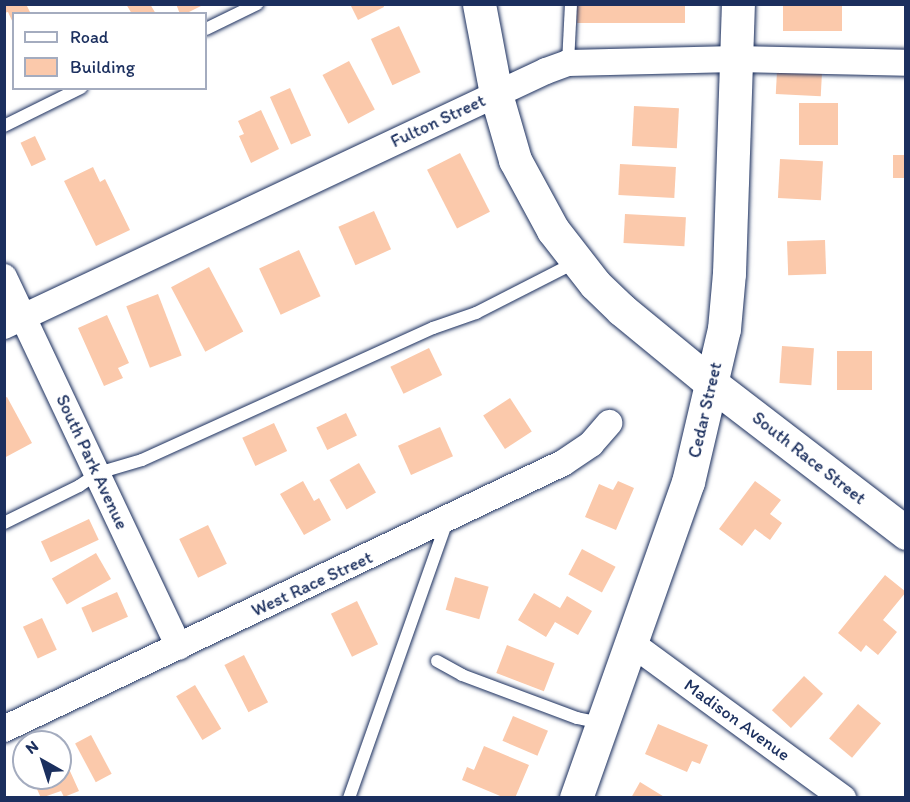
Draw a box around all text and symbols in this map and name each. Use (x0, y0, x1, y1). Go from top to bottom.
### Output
legend (12, 12, 207, 90)
text: Road (70, 26, 109, 48)
text: Building (70, 56, 135, 78)
street label: Fulton Street (387, 90, 489, 152)
street label: Cedar Street (684, 360, 726, 460)
street label: South Park Avenue (52, 392, 132, 532)
street label: South Race Street (748, 407, 870, 509)
street label: West Race Street (248, 547, 376, 621)
street label: Madison Avenue (680, 674, 794, 766)
north arrow (12, 730, 72, 790)
text: N (21, 736, 42, 758)

